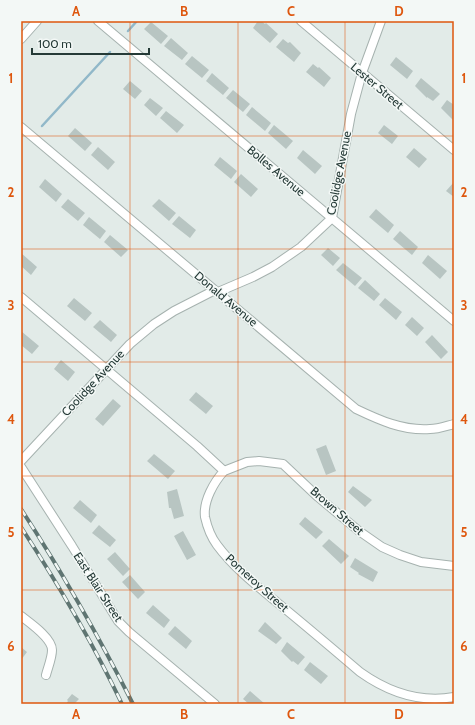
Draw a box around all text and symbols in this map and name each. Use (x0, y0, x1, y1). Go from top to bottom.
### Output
text: A (72, 3, 81, 19)
text: B (180, 3, 188, 19)
text: C (287, 3, 295, 19)
text: D (394, 3, 404, 19)
scale bar (32, 30, 149, 56)
text: 100 m (38, 36, 72, 51)
street label: Lester Street (348, 59, 407, 112)
text: 1 (9, 70, 13, 86)
text: 1 (462, 70, 466, 86)
street label: Coolidge Avenue (323, 130, 354, 216)
street label: Bolles Avenue (244, 142, 308, 199)
text: 2 (8, 184, 15, 200)
text: 2 (461, 184, 468, 200)
street label: Donald Avenue (192, 268, 261, 329)
text: 3 (7, 297, 15, 313)
text: 3 (460, 297, 468, 313)
street label: Coolidge Avenue (58, 346, 127, 419)
text: 4 (7, 411, 15, 427)
text: 4 (460, 411, 468, 427)
street label: Brown Street (307, 483, 367, 538)
text: 5 (8, 524, 15, 540)
text: 5 (461, 524, 468, 540)
street label: East Blair Street (70, 549, 126, 624)
street label: Pomeroy Street (223, 550, 292, 615)
text: 6 (7, 638, 15, 654)
text: 6 (460, 638, 468, 654)
text: A (72, 706, 81, 722)
text: B (180, 706, 188, 722)
text: C (287, 706, 295, 722)
text: D (394, 706, 404, 722)

